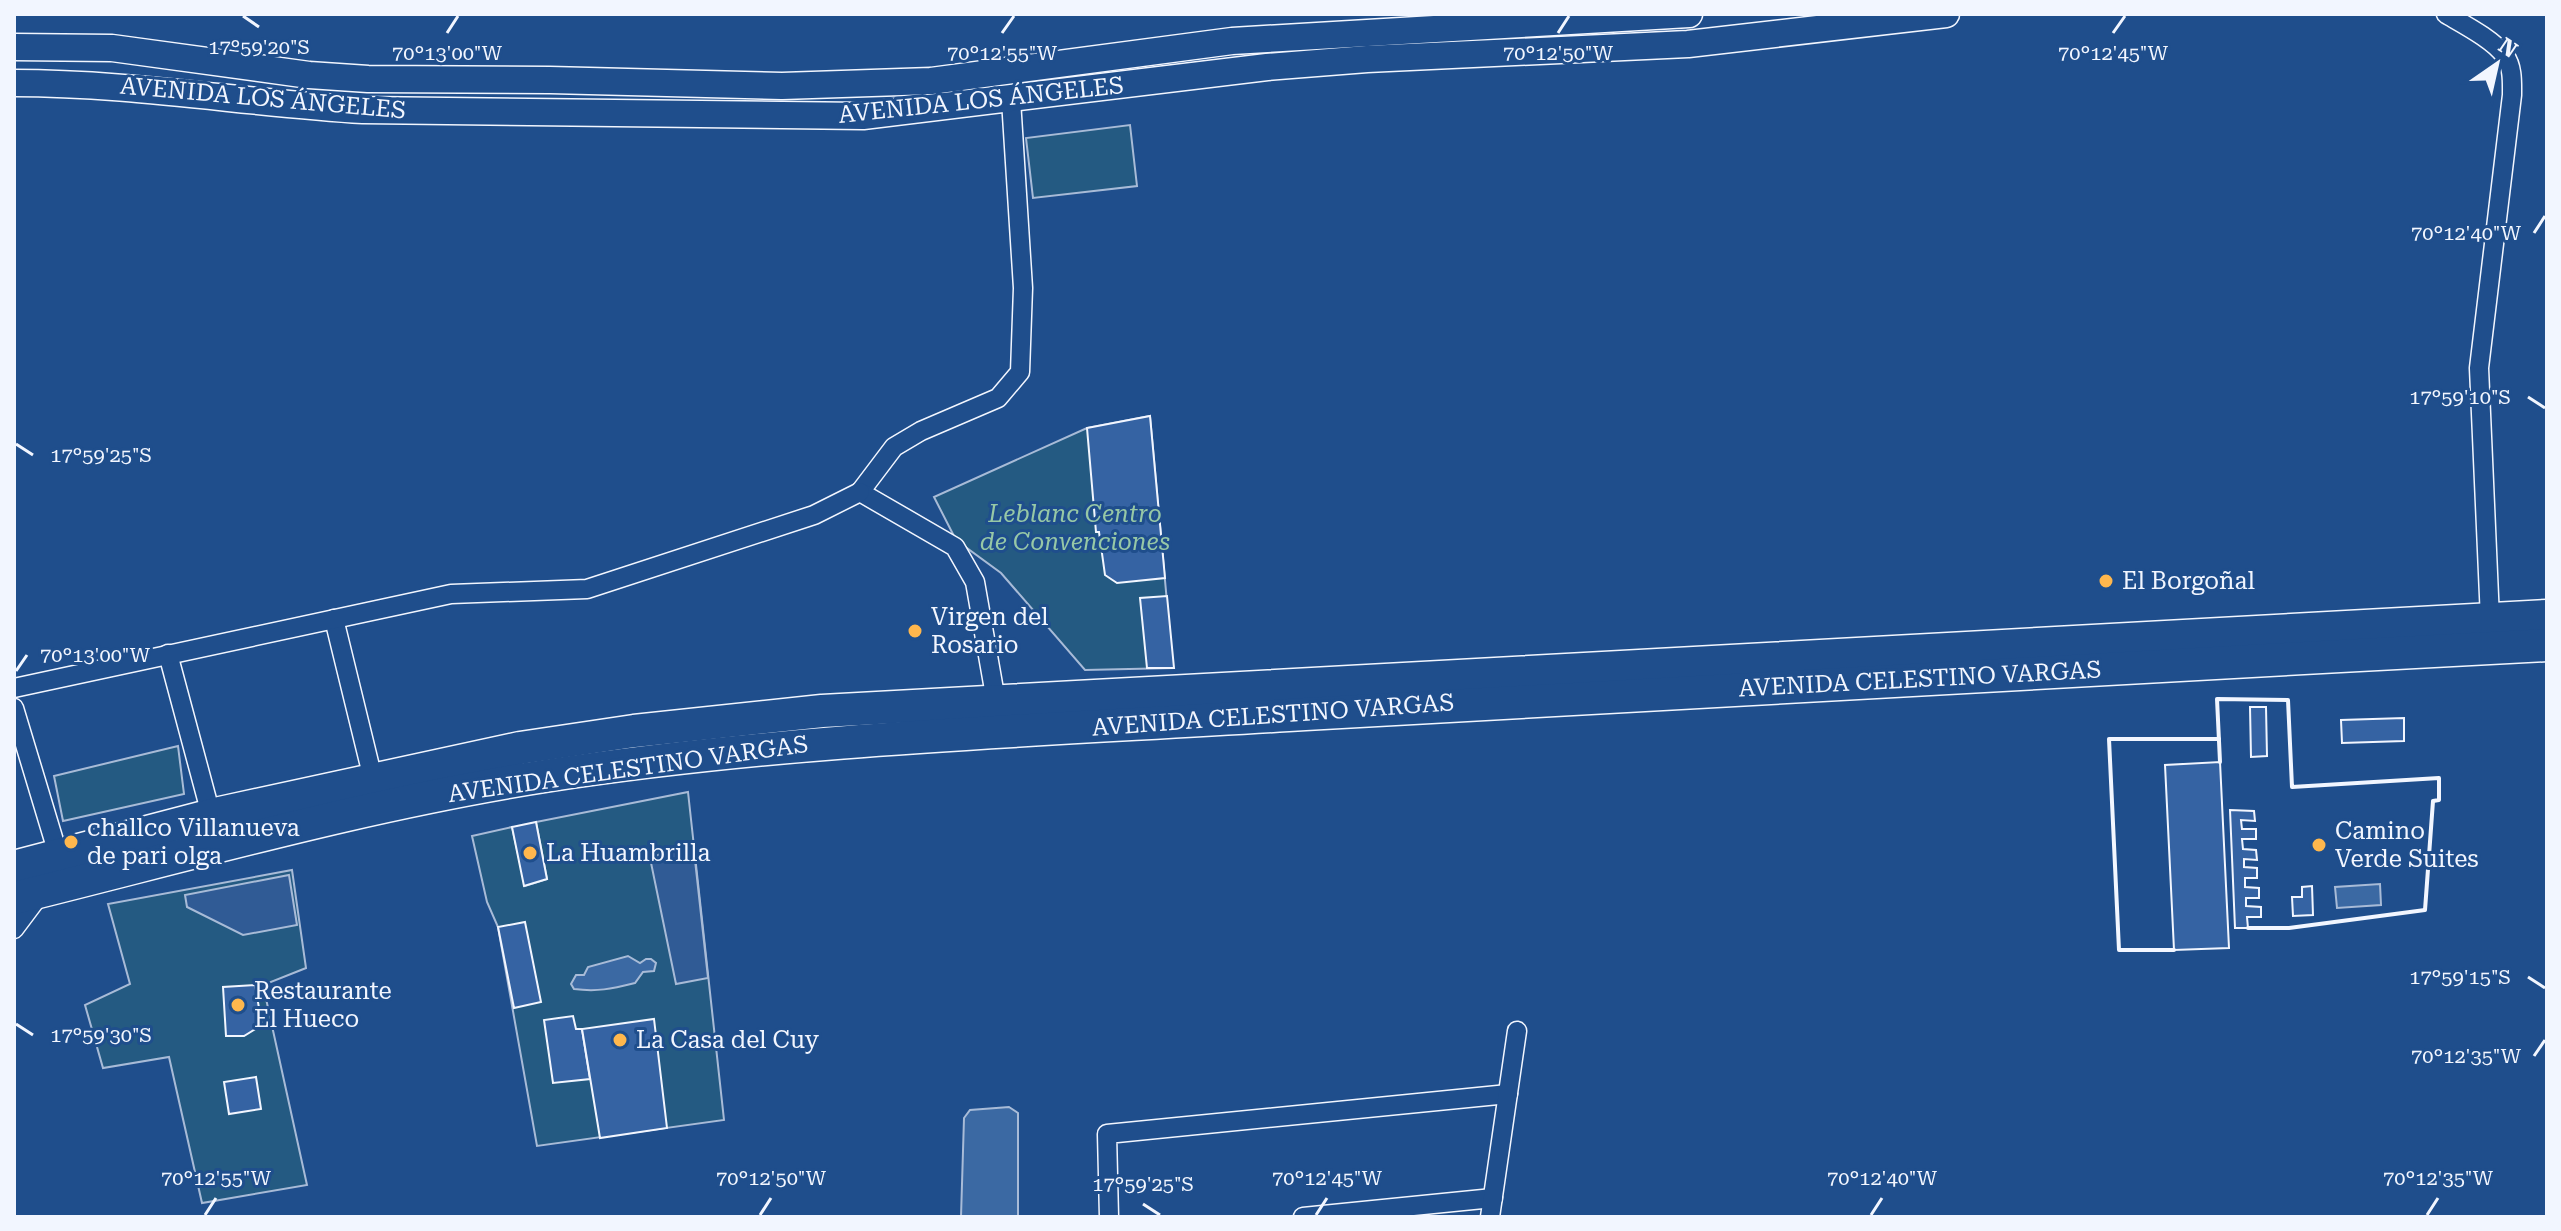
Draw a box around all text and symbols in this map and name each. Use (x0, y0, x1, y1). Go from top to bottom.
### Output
north arrow (2457, 24, 2537, 104)
text: N (2494, 33, 2522, 63)
text: 17°59'20"S (208, 35, 310, 59)
text: 70°13'00"W (392, 41, 503, 65)
text: 70°12'55"W (947, 41, 1058, 65)
text: 70°12'50"W (1503, 41, 1614, 65)
text: 70°12'45"W (2058, 41, 2169, 65)
street label: AVENIDA LOS ÁNGELES (837, 70, 1125, 129)
street label: AVENIDA LOS ÁNGELES (119, 71, 407, 124)
text: 70°12'40"W (2411, 221, 2522, 245)
text: 17°59'10"S (2409, 385, 2511, 409)
text: 17°59'25"S (50, 443, 152, 467)
park label: Leblanc Centro de Convenciones (980, 500, 1170, 556)
place label: El Borgoñal (2122, 567, 2255, 595)
marker: El Borgoñal (2097, 572, 2115, 590)
place label: Virgen del Rosario (931, 603, 1048, 659)
marker: Virgen del Rosario (906, 622, 924, 640)
text: 70°13'00"W (40, 643, 151, 667)
street label: AVENIDA CELESTINO VARGAS (1738, 656, 2102, 702)
street label: AVENIDA CELESTINO VARGAS (1091, 688, 1455, 742)
street label: AVENIDA CELESTINO VARGAS (446, 730, 810, 808)
place label: challco Villanueva de pari olga (87, 814, 300, 870)
place label: Camino Verde Suites (2335, 817, 2479, 873)
marker: challco Villanueva de pari olga (62, 833, 80, 851)
marker: Camino Verde Suites (2310, 836, 2328, 854)
place label: La Huambrilla (546, 839, 710, 867)
marker: La Huambrilla (521, 844, 539, 862)
text: 17°59'15"S (2409, 965, 2511, 989)
place label: Restaurante El Hueco (254, 977, 392, 1033)
marker: Restaurante El Hueco (229, 996, 247, 1014)
text: 17°59'30"S (50, 1023, 152, 1047)
place label: La Casa del Cuy (636, 1026, 820, 1054)
marker: La Casa del Cuy (611, 1031, 629, 1049)
text: 70°12'35"W (2411, 1044, 2522, 1068)
text: 70°12'55"W (161, 1166, 272, 1190)
text: 70°12'50"W (716, 1166, 827, 1190)
text: 70°12'45"W (1272, 1166, 1383, 1190)
text: 70°12'40"W (1827, 1166, 1938, 1190)
text: 70°12'35"W (2383, 1166, 2494, 1190)
text: 17°59'25"S (1092, 1172, 1194, 1196)

